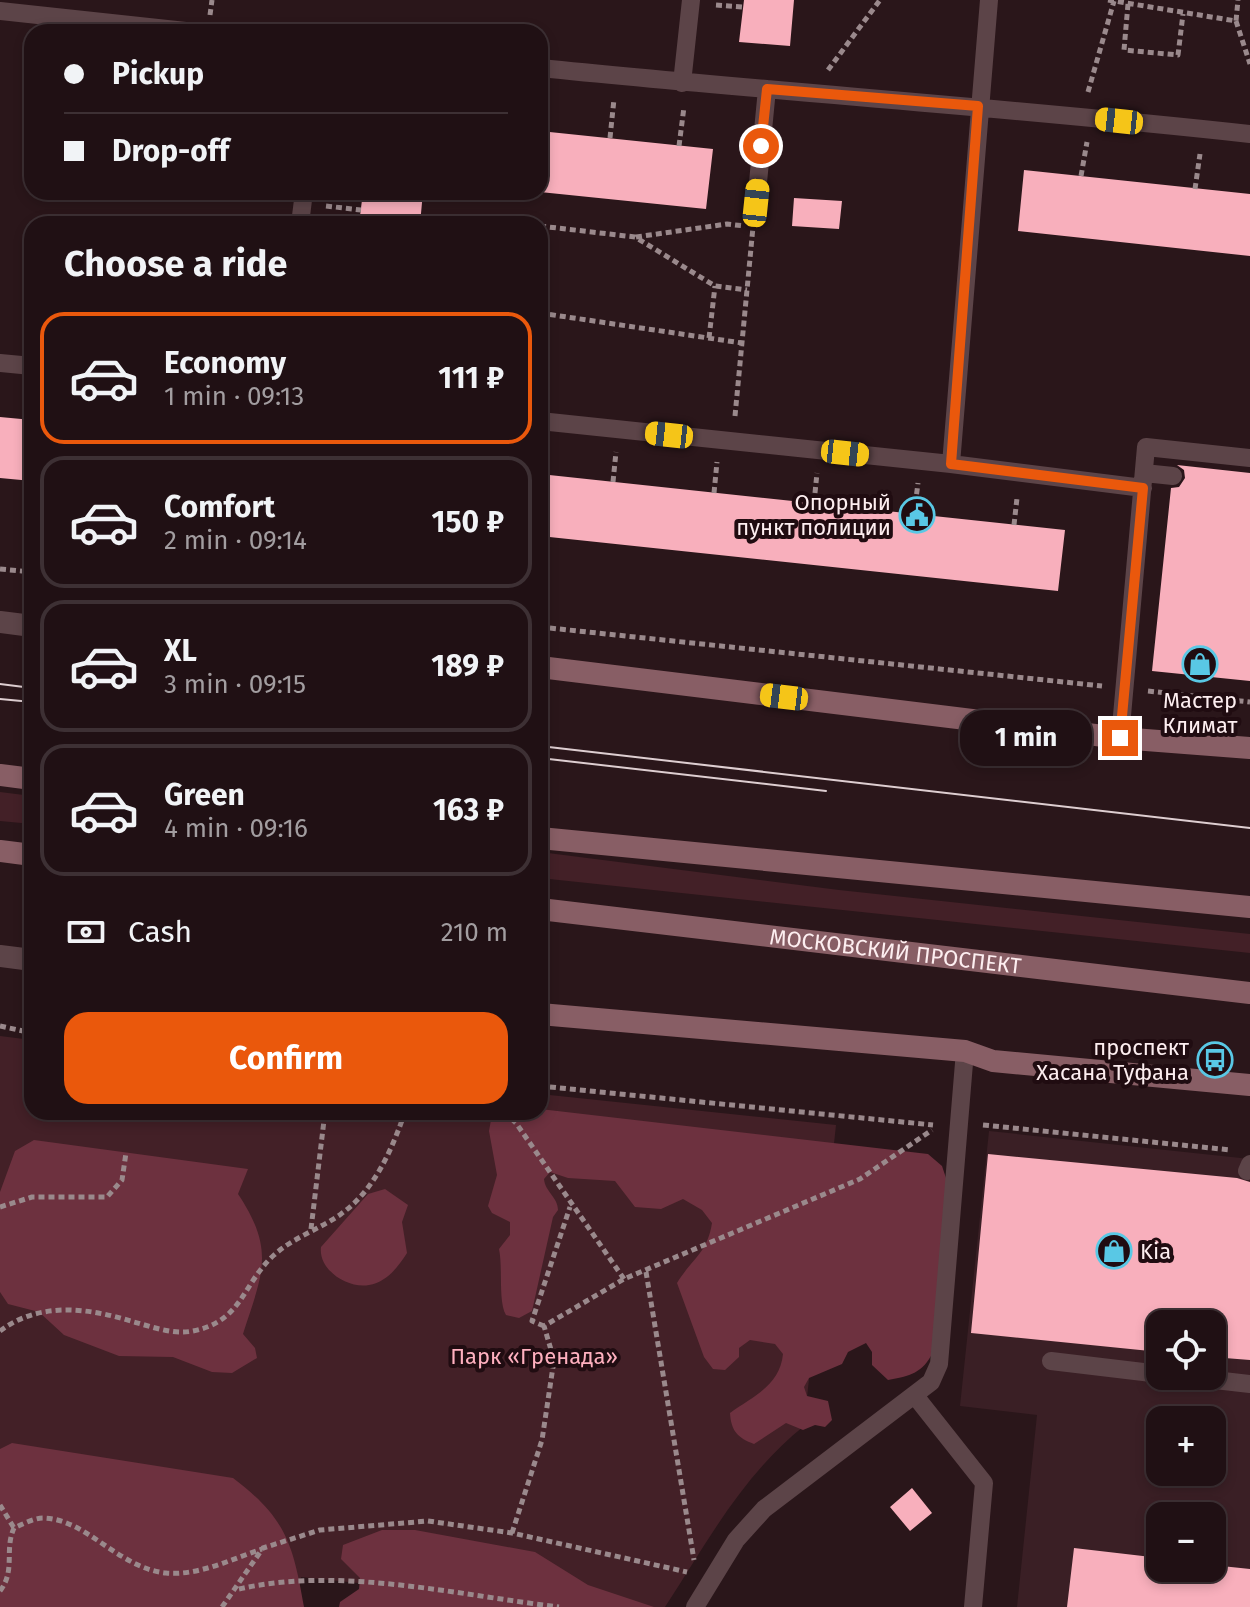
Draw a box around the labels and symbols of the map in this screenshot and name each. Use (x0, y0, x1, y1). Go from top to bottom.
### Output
car (1094, 107, 1144, 135)
route start (743, 128, 779, 164)
car (742, 178, 770, 228)
car (644, 421, 694, 449)
car (820, 439, 870, 467)
place label: Опорный пункт полиции (736, 489, 891, 541)
public building icon: Опорный пункт полиции (898, 496, 936, 534)
shop icon: Мастер Климат (1181, 645, 1219, 683)
car (759, 682, 809, 712)
place label: Мастер Климат (1162, 687, 1238, 739)
callout: 1 min (960, 710, 1092, 766)
route end (1102, 720, 1138, 756)
street label: МОСКОВСКИЙ ПРОСПЕКТ (768, 923, 1023, 979)
place label: проспект Хасана Туфана (1036, 1034, 1189, 1086)
bus stop icon: проспект Хасана Туфана (1196, 1041, 1234, 1079)
shop icon: Kia (1095, 1232, 1133, 1270)
place label: Kia (1140, 1238, 1171, 1265)
park label: Парк «Гренада» (450, 1343, 618, 1370)

